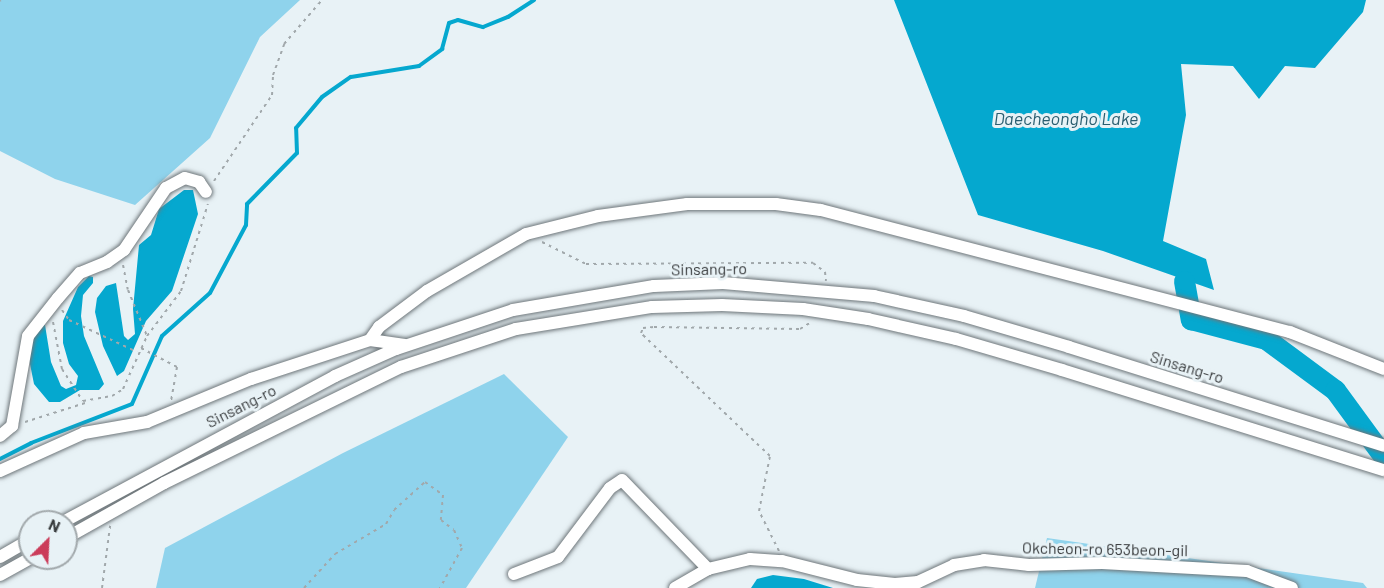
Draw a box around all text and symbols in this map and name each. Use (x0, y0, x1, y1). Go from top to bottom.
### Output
water label: Daecheongho Lake (994, 107, 1138, 129)
street label: Sinsang-ro (671, 259, 747, 279)
street label: Sinsang-ro (1148, 347, 1226, 387)
street label: Sinsang-ro (203, 380, 279, 432)
north arrow (18, 510, 78, 570)
text: N (46, 514, 63, 536)
street label: Okcheon-ro 653beon-gil (1022, 538, 1188, 560)

